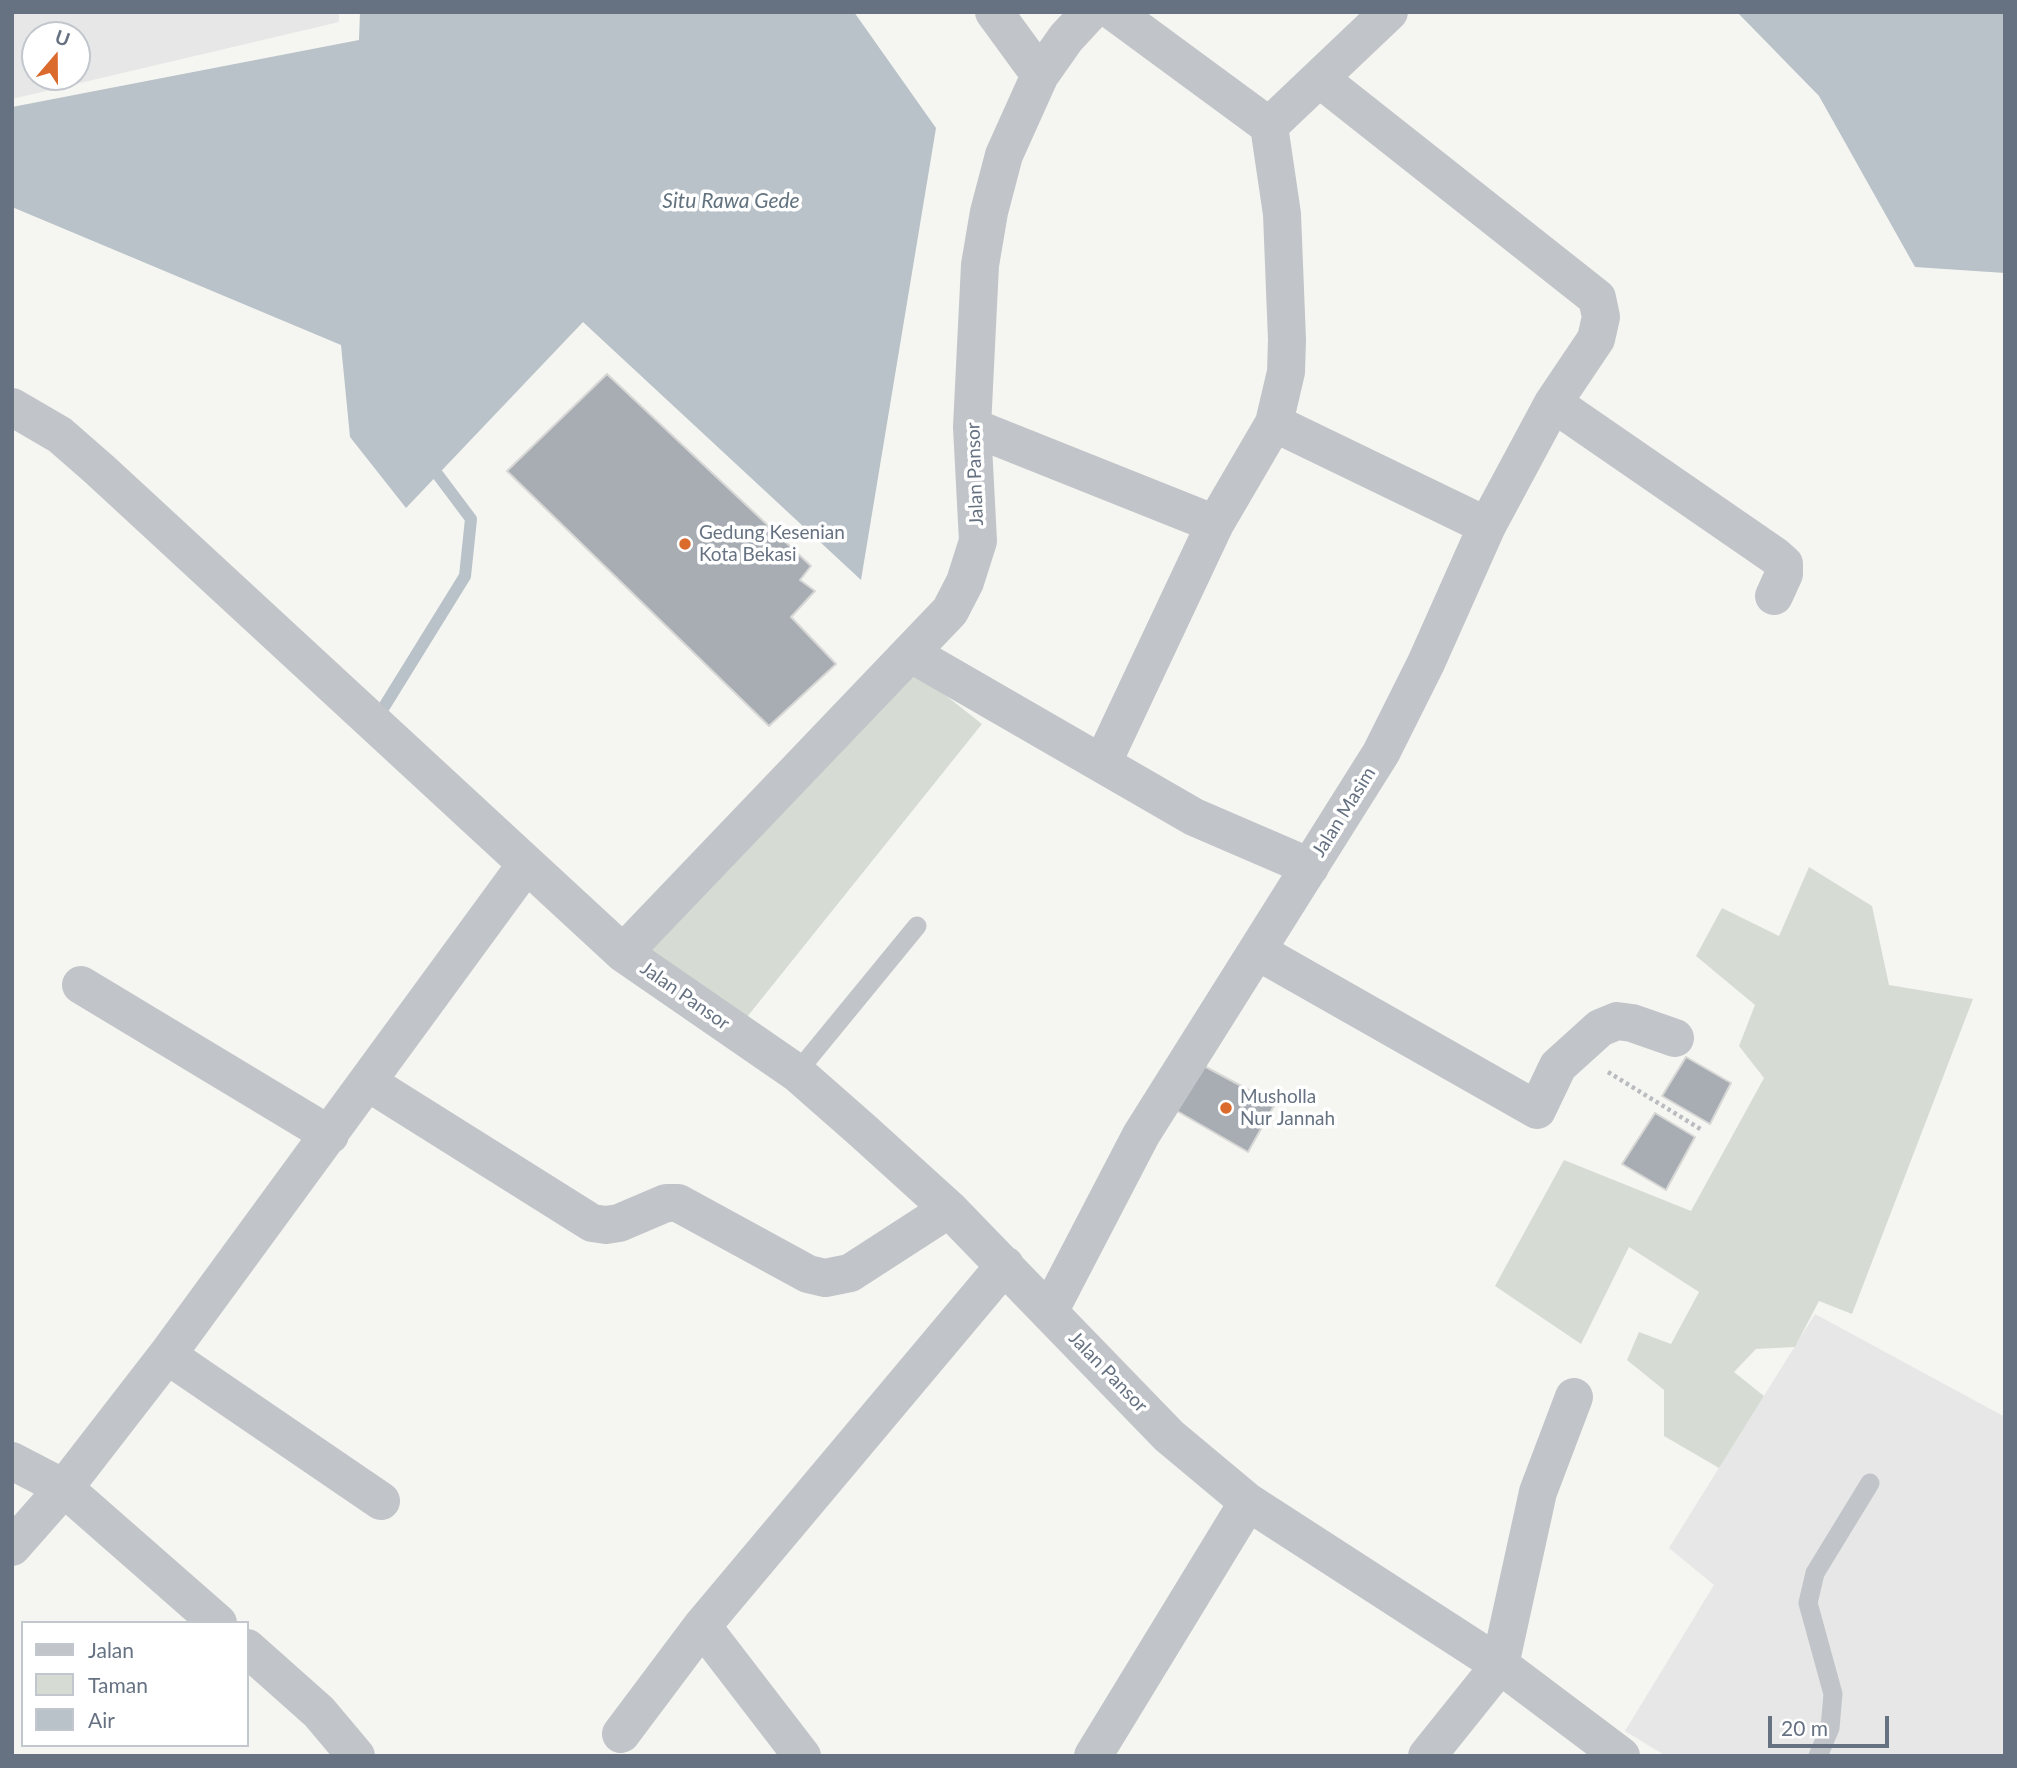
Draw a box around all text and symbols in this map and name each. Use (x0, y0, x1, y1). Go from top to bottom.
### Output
north arrow (21, 21, 91, 91)
text: U (52, 24, 73, 51)
water label: Situ Rawa Gede (662, 188, 800, 214)
street label: Jalan Pansor (962, 422, 988, 526)
place label: Gedung Kesenian Kota Bekasi (699, 522, 845, 566)
marker: Gedung Kesenian Kota Bekasi (677, 536, 693, 552)
street label: Jalan Masim (1307, 763, 1381, 861)
street label: Jalan Pansor (636, 957, 734, 1035)
place label: Musholla Nur Jannah (1240, 1086, 1335, 1130)
marker: Musholla Nur Jannah (1218, 1100, 1234, 1116)
street label: Jalan Pansor (1064, 1327, 1152, 1417)
legend (21, 1621, 248, 1747)
text: Jalan (88, 1637, 134, 1662)
text: Taman (88, 1672, 148, 1697)
scale bar (1772, 1702, 1893, 1746)
text: Air (88, 1707, 115, 1732)
text: 20 m (1781, 1715, 1828, 1740)

